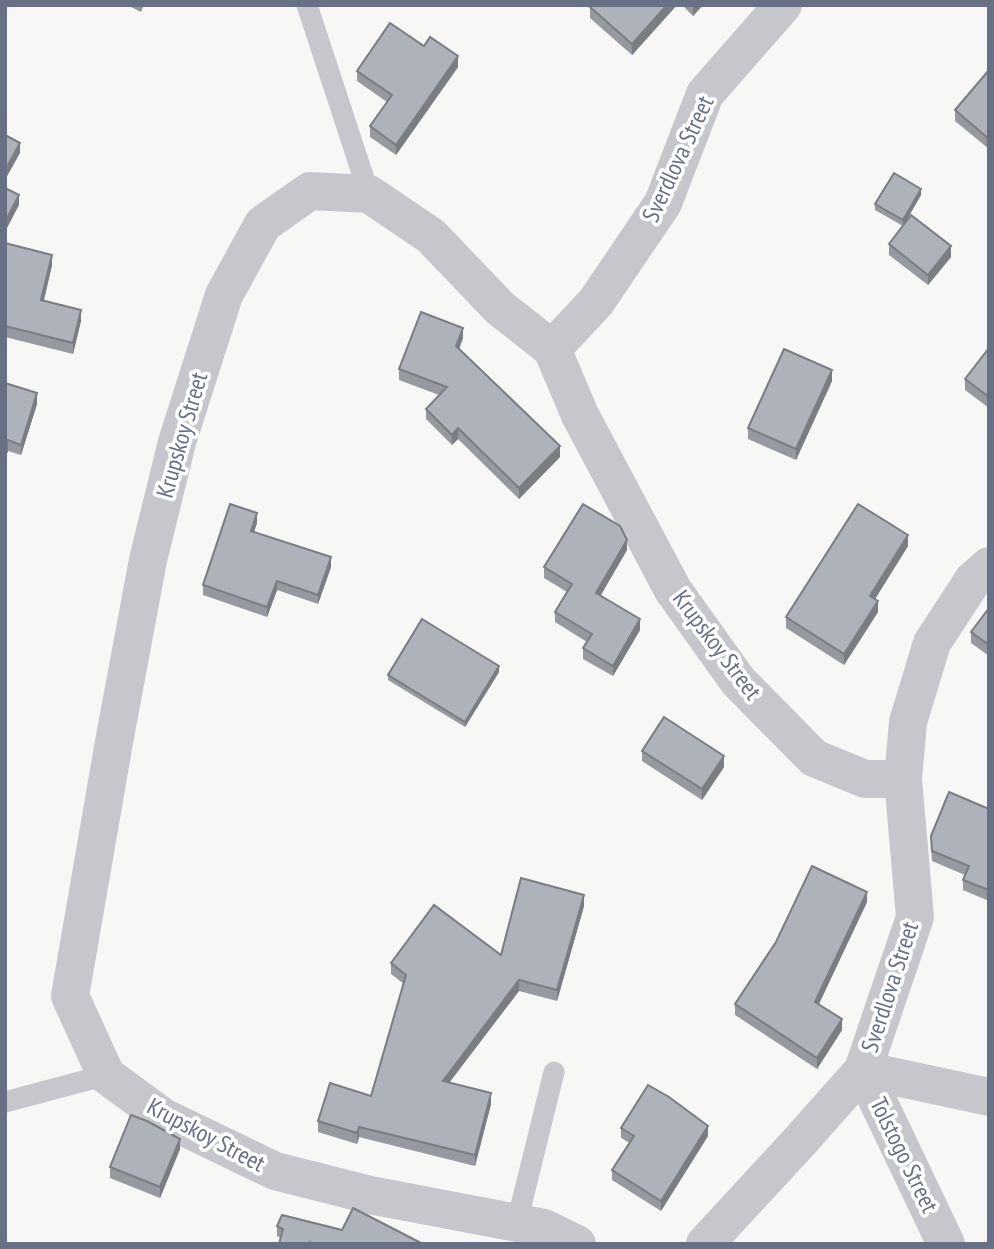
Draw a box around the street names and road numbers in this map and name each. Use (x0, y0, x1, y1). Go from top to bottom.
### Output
street label: Sverdlova Street (635, 90, 720, 227)
street label: Krupskoy Street (149, 368, 214, 501)
street label: Krupskoy Street (666, 584, 769, 706)
street label: Sverdlova Street (854, 917, 925, 1056)
street label: Krupskoy Street (142, 1091, 271, 1179)
street label: Tolstogo Street (863, 1092, 946, 1218)

